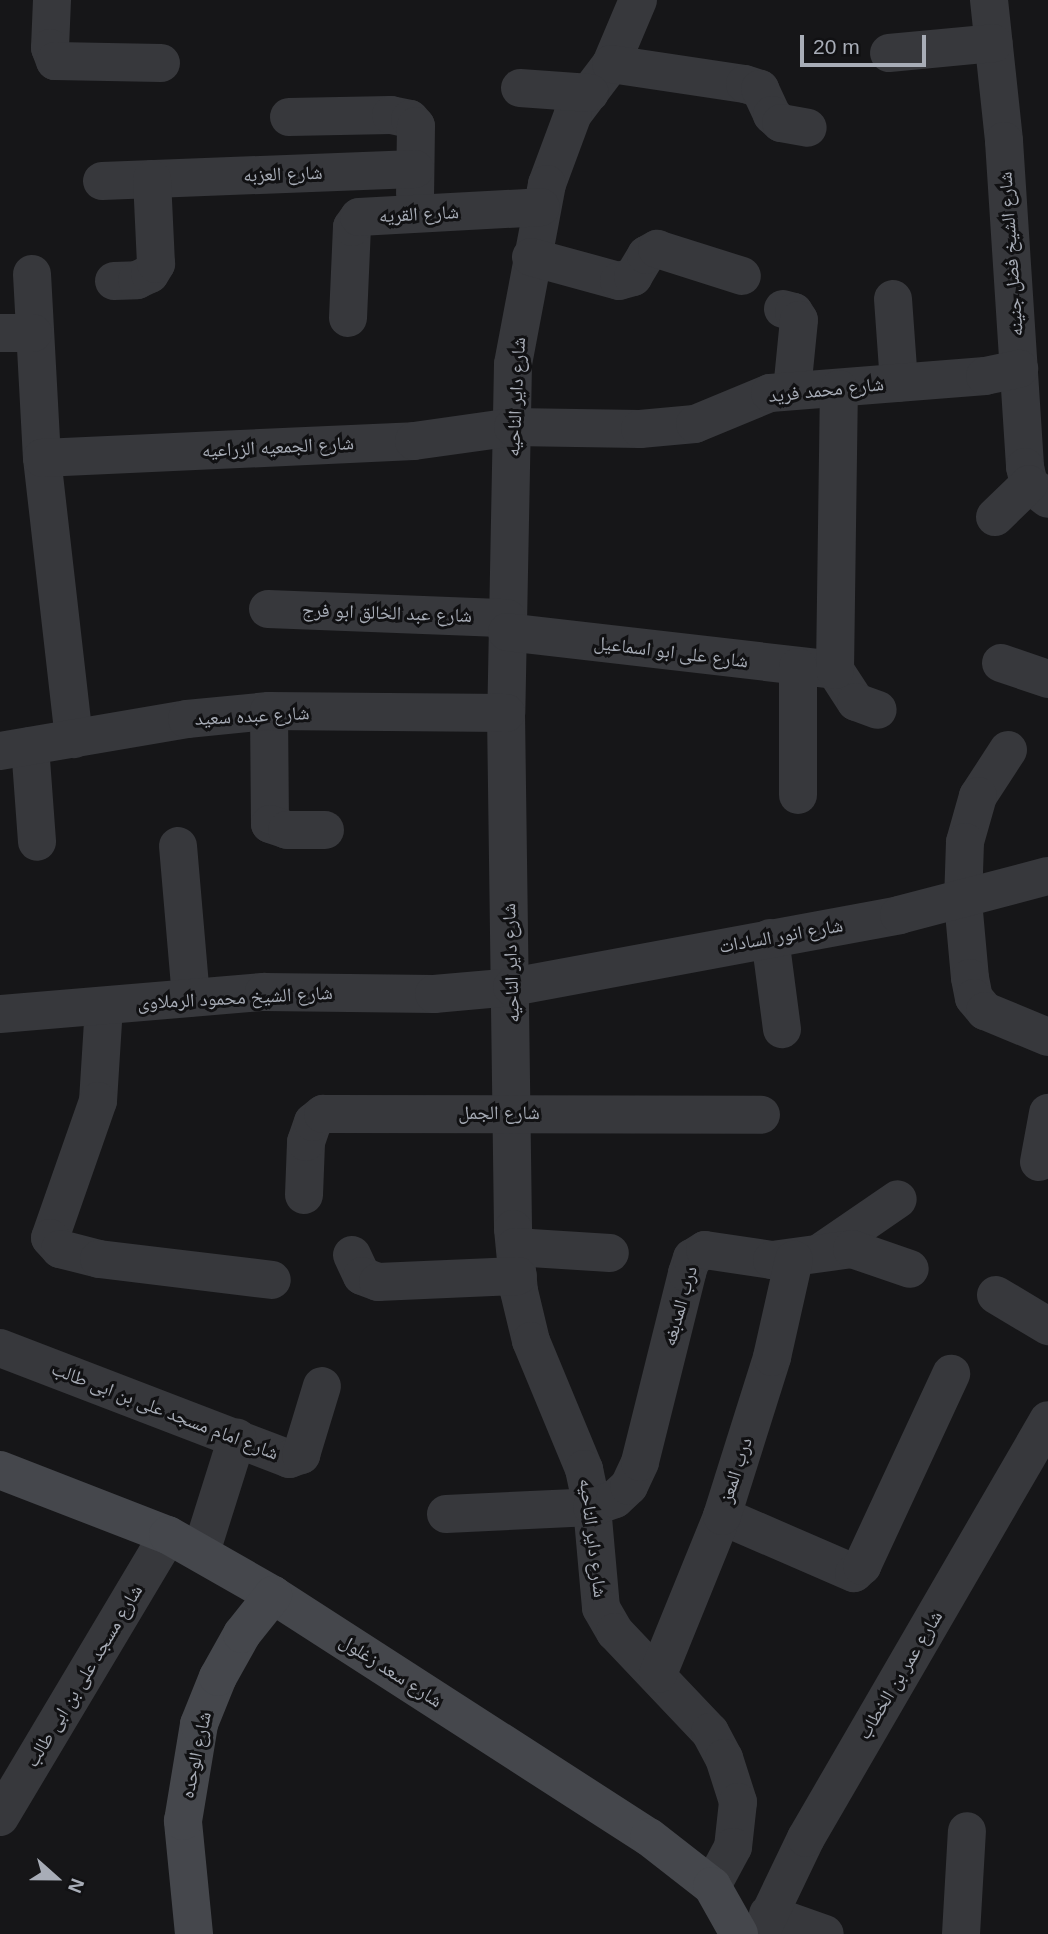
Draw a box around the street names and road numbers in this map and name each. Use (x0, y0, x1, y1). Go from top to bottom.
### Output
street label: شارع العزبه (243, 161, 323, 187)
street label: شارع الشيخ فضل جنينه (994, 171, 1028, 337)
street label: شارع القريه (378, 201, 460, 227)
street label: شارع داير الناحيه (501, 337, 531, 457)
street label: شارع محمد فريد (767, 373, 885, 407)
street label: شارع الجمعيه الزراعيه (201, 432, 355, 462)
street label: شارع عبد الخالق ابو فرج (302, 599, 472, 627)
street label: شارع على ابو اسماعيل (593, 631, 749, 673)
street label: شارع عبده سعيد (194, 702, 310, 730)
street label: شارع داير الناحيه (498, 903, 524, 1023)
street label: شارع انور السادات (717, 914, 845, 958)
street label: شارع الشيخ محمود الرملاوى (137, 981, 333, 1015)
street label: شارع الجمل (458, 1102, 540, 1124)
street label: درب المدبغه (658, 1263, 702, 1349)
street label: شارع امام مسجد على بن ابى طالب (48, 1357, 282, 1465)
street label: درب المعز (715, 1435, 757, 1505)
street label: شارع داير الناحيه (574, 1477, 612, 1599)
street label: شارع مسجد على بن ابى طالب (20, 1581, 148, 1771)
street label: شارع عمر بن الخطاب (853, 1607, 947, 1743)
street label: شارع سعد زغلول (335, 1629, 447, 1713)
street label: شارع الوحده (176, 1710, 216, 1800)

